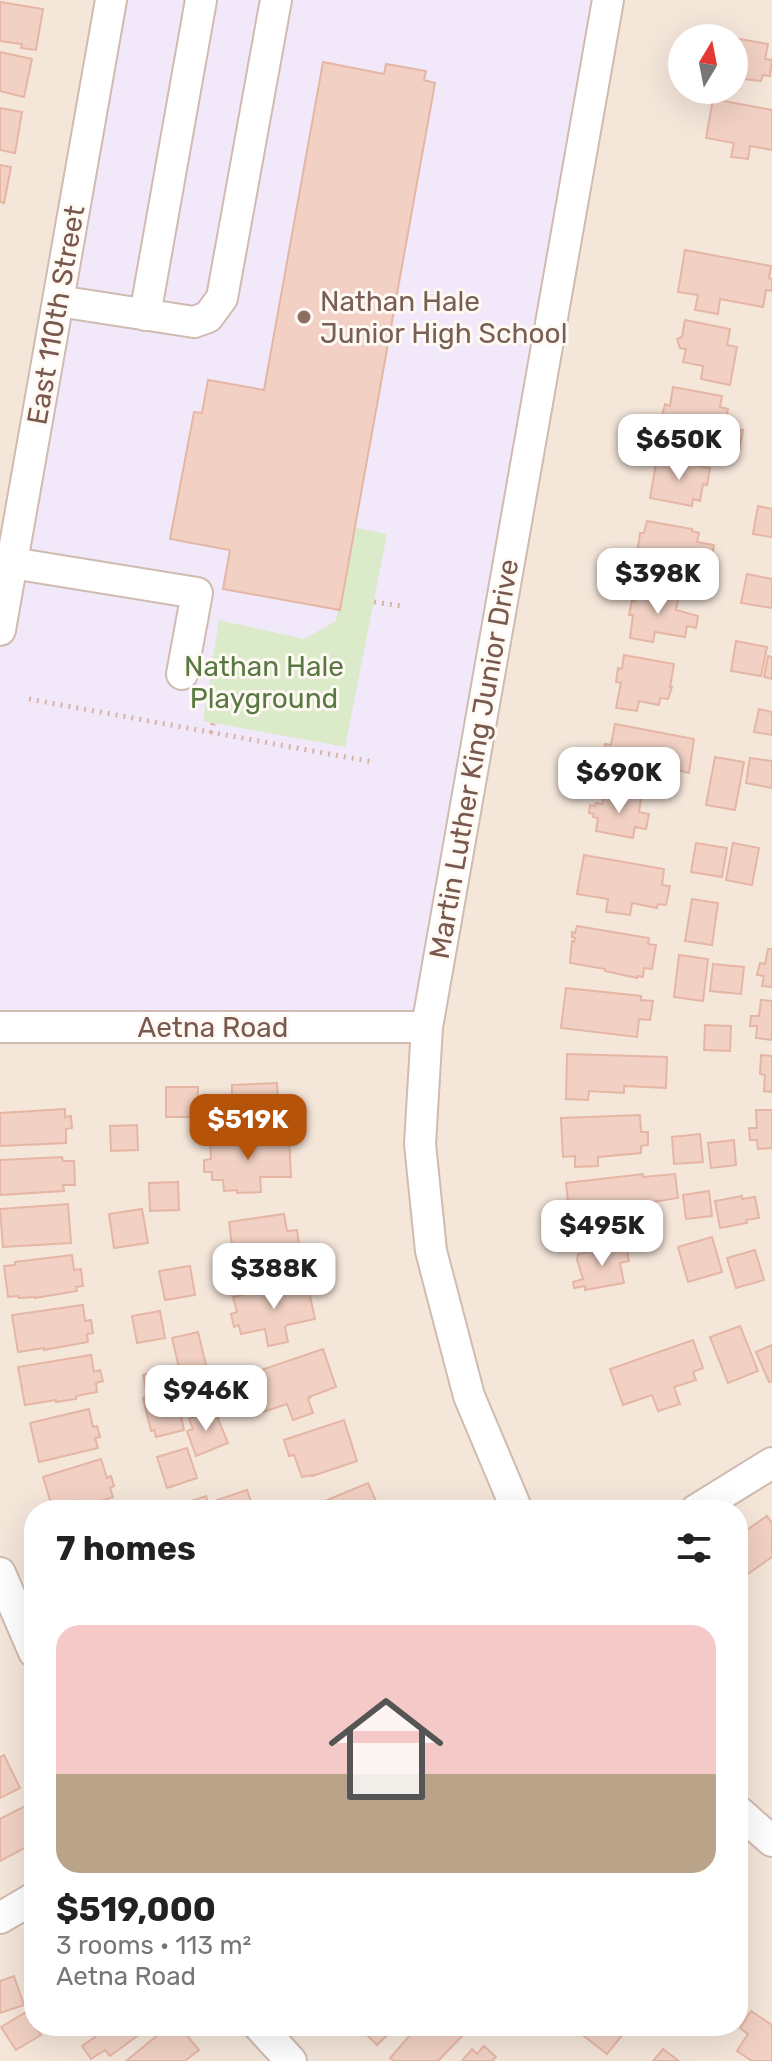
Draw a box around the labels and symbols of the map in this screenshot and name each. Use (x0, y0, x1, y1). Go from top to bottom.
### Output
north arrow (668, 24, 748, 104)
street label: East 110th Street (20, 203, 92, 427)
place label: Nathan Hale Junior High School (320, 285, 567, 350)
marker: Nathan Hale Junior High School (295, 308, 313, 326)
pin: $650K (623, 414, 735, 482)
pin: $398K (602, 548, 714, 616)
street label: Martin Luther King Junior Drive (423, 557, 525, 961)
park label: Nathan Hale Playground (184, 650, 344, 715)
pin: $690K (563, 747, 675, 815)
street label: Aetna Road (138, 1011, 288, 1044)
pin: $519K (192, 1094, 304, 1162)
pin: $495K (546, 1200, 658, 1268)
pin: $388K (218, 1243, 330, 1311)
pin: $946K (150, 1365, 262, 1433)

